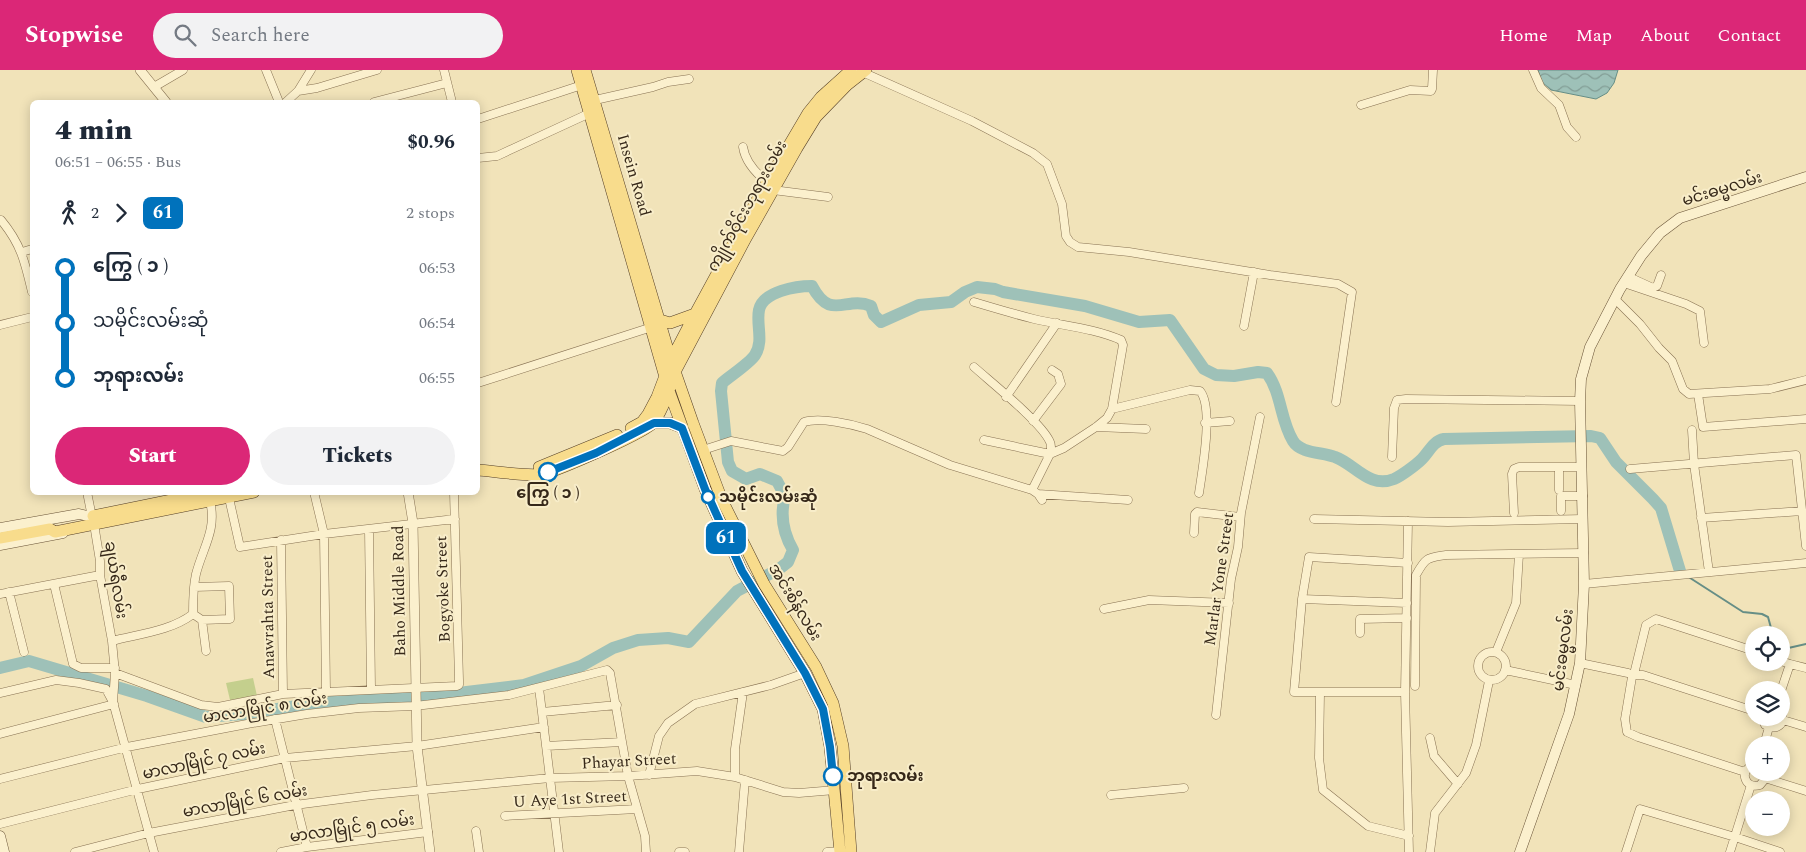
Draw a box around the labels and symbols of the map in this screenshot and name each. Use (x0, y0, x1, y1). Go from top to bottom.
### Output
street label: Insein Road (611, 131, 657, 219)
street label: ကျိုက်ဝိုင်းဘုရားလမ်း (701, 136, 795, 277)
street label: မင်းဓမ္မလမ်း (1679, 165, 1765, 214)
marker: ကြွေ ( ၁ ) (538, 462, 558, 482)
place label: ကြွေ ( ၁ ) (516, 481, 580, 506)
place label: သမိုင်းလမ်းဆုံ (719, 485, 818, 510)
marker: သမိုင်းလမ်းဆုံ (701, 490, 715, 504)
street label: Marlar Yone Street (1198, 510, 1240, 647)
line badge: 61 (704, 522, 748, 554)
street label: Baho Middle Road (386, 525, 412, 657)
street label: Bogyoke Street (429, 535, 457, 643)
street label: ချယ်ရီလမ်း (97, 539, 134, 621)
street label: Anawrahta Street (255, 554, 281, 679)
street label: အင်းစိန်လမ်း (761, 558, 828, 646)
street label: မင်းဓမ္မလမ်း (1546, 607, 1581, 693)
street label: မာလာမြိုင် ၈ လမ်း (201, 686, 329, 731)
street label: မာလာမြိုင် ၇ လမ်း (140, 736, 268, 787)
street label: Phayar Street (581, 747, 677, 775)
place label: ဘုရားလမ်း (847, 764, 924, 789)
marker: ဘုရားလမ်း (823, 766, 843, 786)
street label: မာလာမြိုင် ၆ လမ်း (181, 778, 309, 825)
street label: U Aye 1st Street (512, 784, 628, 814)
street label: မာလာမြိုင် ၅ လမ်း (288, 807, 416, 850)

